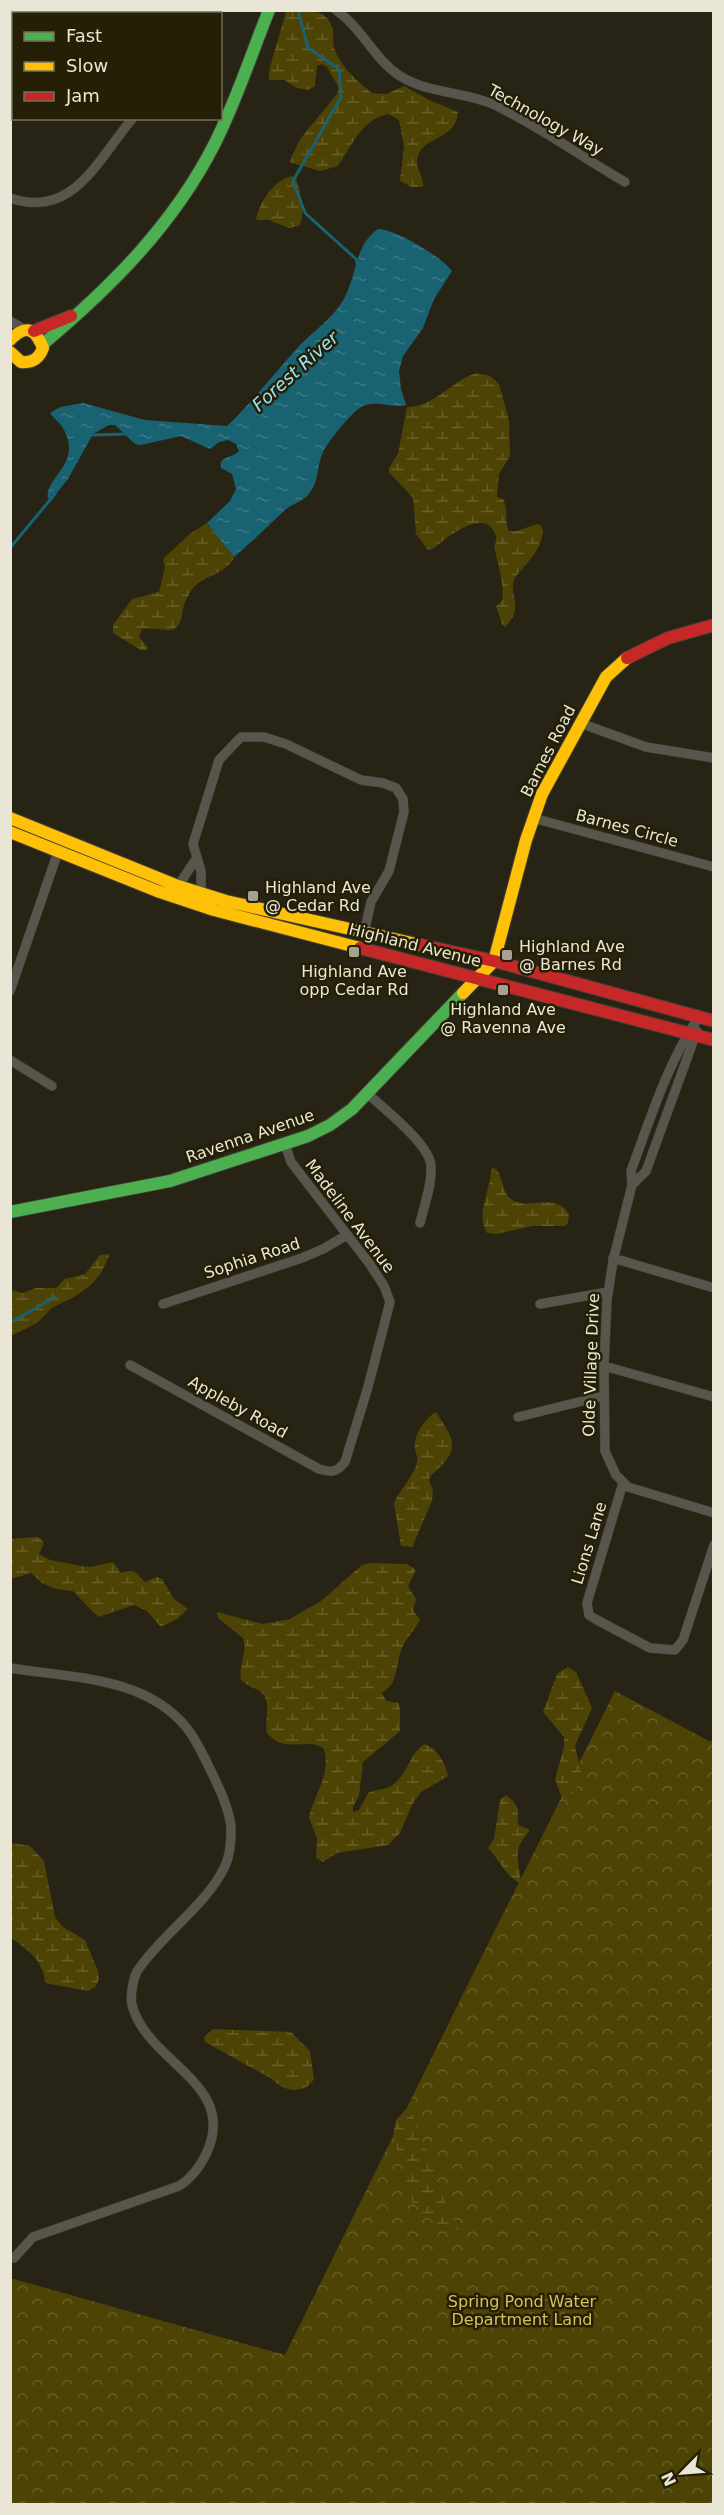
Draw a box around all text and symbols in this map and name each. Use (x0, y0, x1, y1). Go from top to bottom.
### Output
legend (12, 12, 222, 120)
text: Fast (66, 25, 102, 46)
text: Slow (66, 55, 108, 76)
street label: Technology Way (484, 80, 607, 160)
text: Jam (65, 85, 100, 106)
water label: Forest River (248, 326, 344, 415)
street label: Barnes Road (517, 702, 579, 800)
street label: Barnes Circle (574, 805, 680, 851)
place label: Highland Ave @ Cedar Rd (265, 878, 371, 915)
marker: Highland Ave @ Cedar Rd (246, 889, 260, 903)
street label: Highland Avenue (347, 919, 483, 971)
place label: Highland Ave @ Barnes Rd (519, 937, 625, 974)
marker: Highland Ave opp Cedar Rd (347, 945, 361, 959)
marker: Highland Ave @ Barnes Rd (500, 948, 514, 962)
place label: Highland Ave opp Cedar Rd (299, 962, 409, 999)
marker: Highland Ave @ Ravenna Ave (496, 983, 510, 997)
place label: Highland Ave @ Ravenna Ave (440, 1000, 566, 1037)
street label: Ravenna Avenue (183, 1105, 317, 1167)
street label: Madeline Avenue (301, 1156, 399, 1276)
street label: Sophia Road (202, 1234, 302, 1282)
street label: Olde Village Drive (579, 1293, 603, 1437)
street label: Appleby Road (185, 1372, 291, 1442)
street label: Lions Lane (567, 1499, 611, 1587)
park label: Spring Pond Water Department Land (448, 2292, 597, 2329)
north arrow (652, 2443, 712, 2503)
text: N (657, 2469, 680, 2489)

